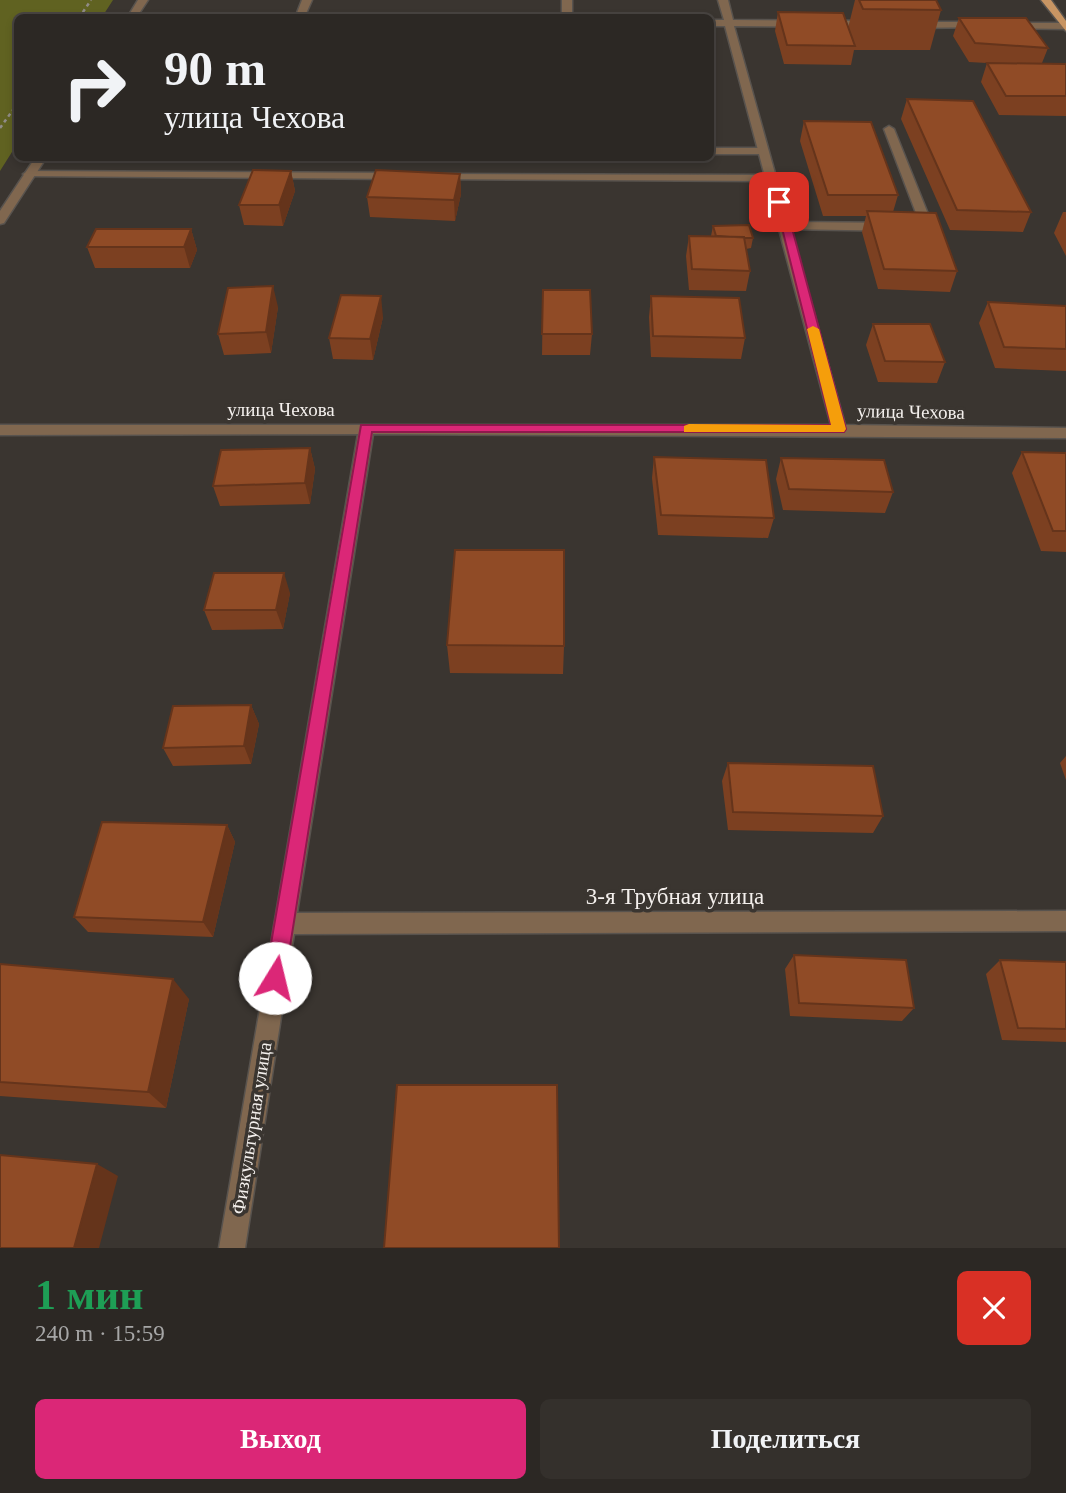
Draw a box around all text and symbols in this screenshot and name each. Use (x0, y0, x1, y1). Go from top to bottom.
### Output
text: 90 m (164, 41, 266, 96)
icon: right (49, 42, 140, 133)
text: улица Чехова (164, 99, 345, 135)
pin (749, 172, 809, 232)
icon: arrive (760, 183, 798, 221)
street label: улица Чехова (227, 399, 335, 420)
street label: улица Чехова (857, 400, 966, 423)
street label: 3-я Трубная улица (586, 884, 764, 909)
position arrow (238, 941, 312, 1015)
street label: Физкультурная улица (228, 1040, 276, 1216)
button: close (957, 1271, 1031, 1345)
text: 1 мин (35, 1272, 144, 1318)
text: 240 m · 15:59 (35, 1321, 165, 1346)
button: Выход (35, 1399, 526, 1479)
button: Поделиться (540, 1399, 1031, 1479)

